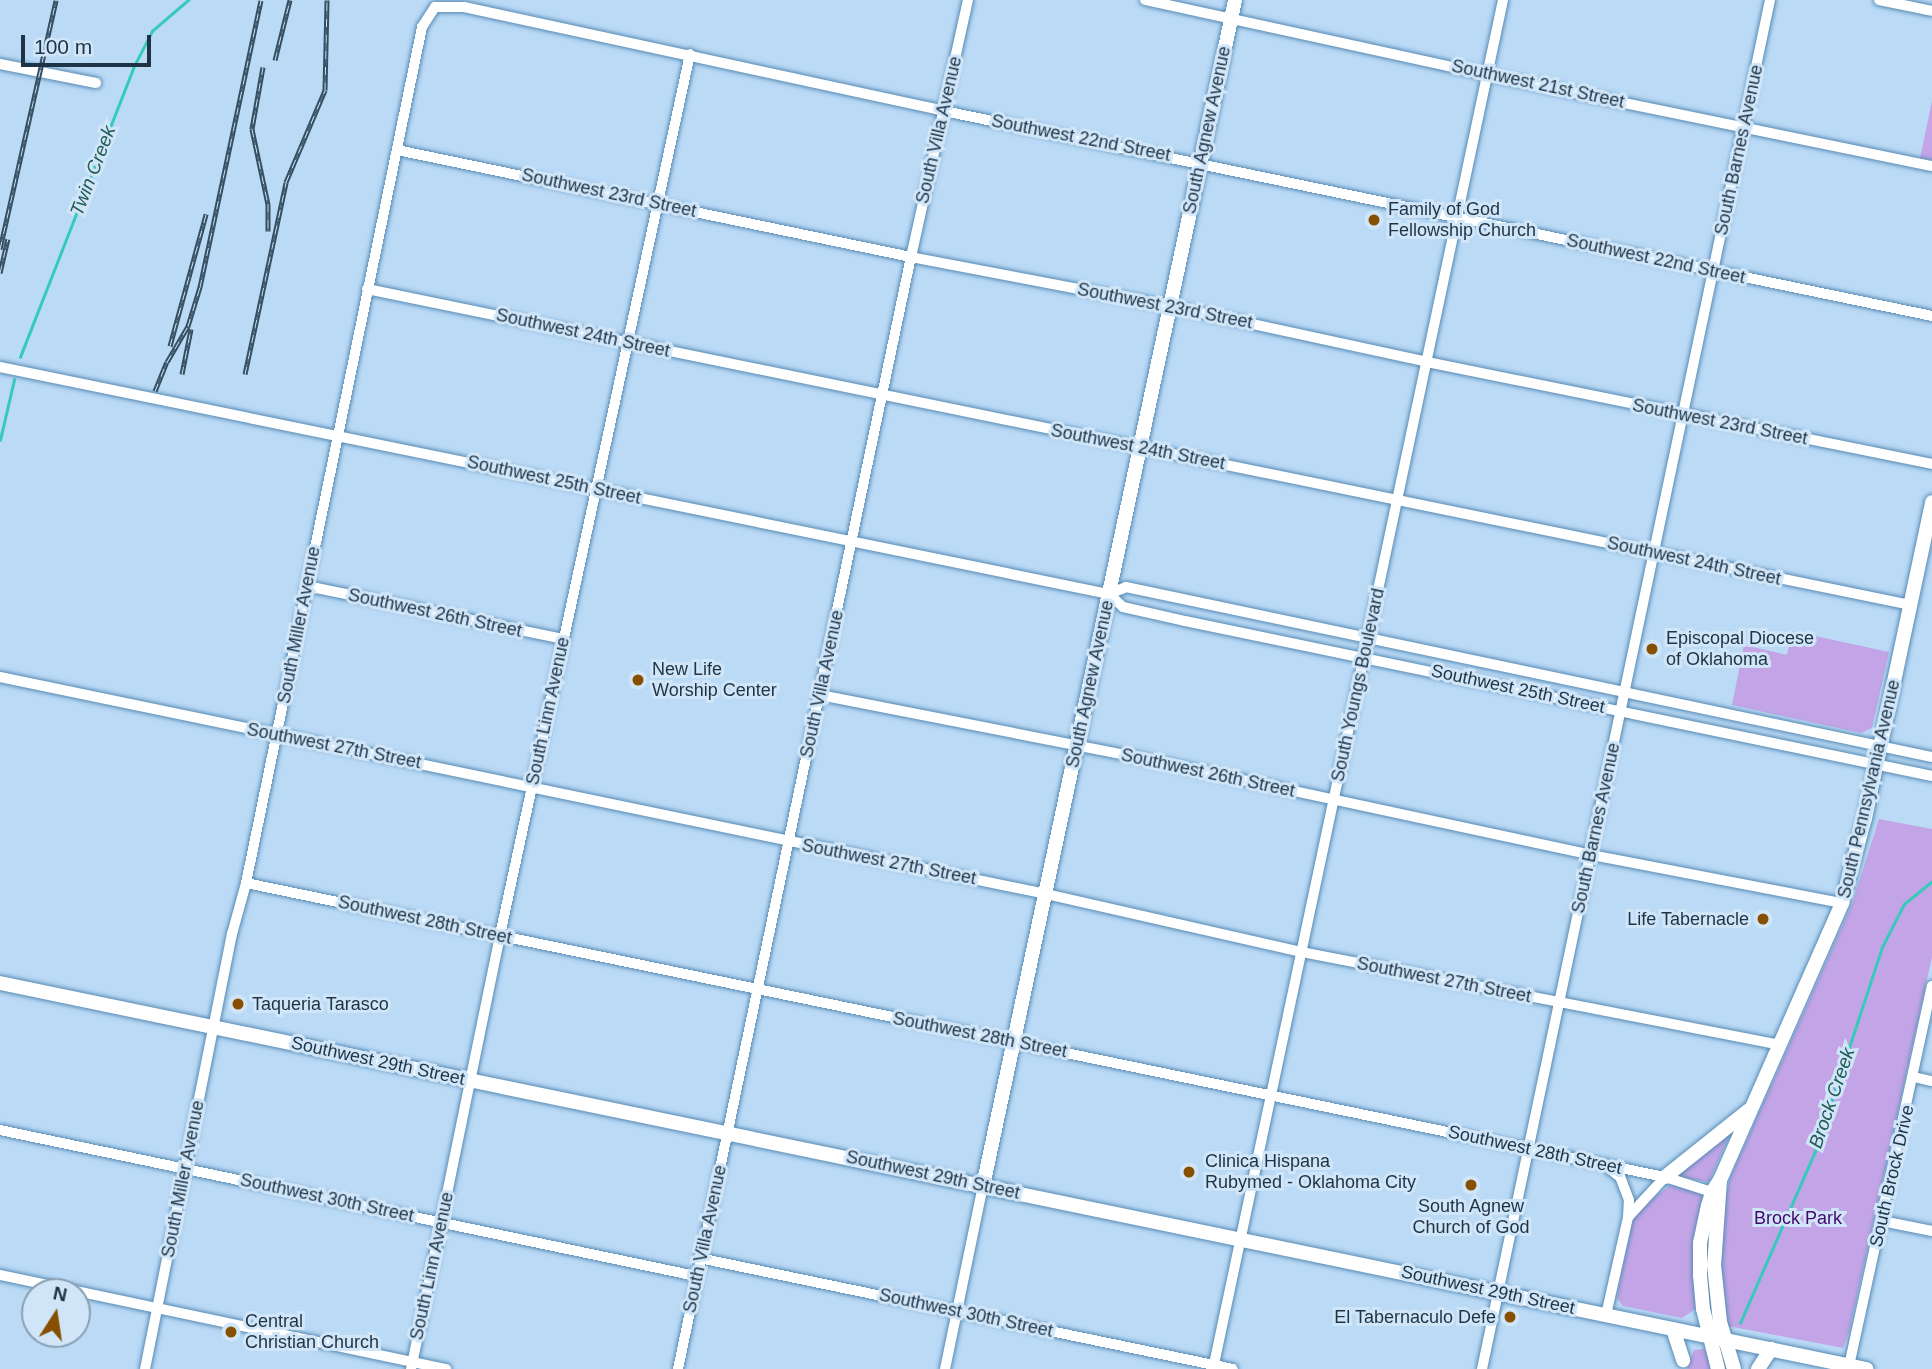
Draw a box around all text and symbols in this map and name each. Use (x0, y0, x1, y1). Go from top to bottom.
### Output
scale bar (24, 21, 154, 65)
text: 100 m (34, 35, 92, 58)
street label: South Agnew Avenue (1178, 43, 1236, 217)
street label: South Villa Avenue (911, 54, 967, 206)
street label: Southwest 21st Street (1450, 55, 1626, 113)
street label: South Barnes Avenue (1710, 62, 1768, 238)
street label: Southwest 22nd Street (990, 110, 1172, 166)
water label: Twin Creek (65, 123, 121, 219)
street label: Southwest 23rd Street (520, 164, 698, 222)
place label: Family of God Fellowship Church (1388, 199, 1536, 242)
marker: Family of God Fellowship Church (1366, 212, 1382, 228)
street label: Southwest 22nd Street (1565, 230, 1747, 288)
street label: Southwest 23rd Street (1076, 278, 1254, 334)
street label: Southwest 24th Street (494, 304, 672, 362)
street label: Southwest 23rd Street (1631, 394, 1809, 450)
street label: Southwest 24th Street (1049, 420, 1227, 474)
street label: Southwest 25th Street (465, 451, 643, 509)
street label: Southwest 24th Street (1605, 532, 1783, 590)
street label: South Miller Avenue (273, 544, 325, 706)
street label: Southwest 26th Street (346, 584, 524, 642)
street label: South Youngs Boulevard (1327, 586, 1389, 784)
street label: South Agnew Avenue (1061, 597, 1119, 771)
street label: South Villa Avenue (796, 608, 848, 760)
place label: Episcopal Diocese of Oklahoma (1666, 628, 1814, 670)
street label: South Linn Avenue (522, 635, 574, 787)
marker: Episcopal Diocese of Oklahoma (1644, 641, 1660, 657)
place label: New Life Worship Center (652, 659, 777, 702)
street label: Southwest 25th Street (1429, 660, 1607, 718)
marker: New Life Worship Center (630, 672, 646, 688)
street label: South Pennsylvania Avenue (1833, 677, 1905, 901)
street label: Southwest 27th Street (245, 719, 423, 773)
street label: South Barnes Avenue (1567, 740, 1625, 916)
street label: Southwest 26th Street (1119, 744, 1297, 802)
street label: Southwest 27th Street (800, 835, 978, 889)
street label: Southwest 28th Street (336, 891, 514, 949)
place label: Life Tabernacle (1627, 908, 1749, 930)
marker: Life Tabernacle (1755, 911, 1771, 927)
street label: Southwest 27th Street (1355, 953, 1533, 1007)
place label: Taqueria Tarasco (252, 993, 389, 1015)
marker: Taqueria Tarasco (230, 996, 246, 1012)
street label: Southwest 28th Street (891, 1008, 1069, 1062)
street label: Southwest 29th Street (289, 1032, 467, 1090)
water label: Brock Creek (1804, 1045, 1860, 1151)
street label: South Miller Avenue (157, 1098, 209, 1260)
street label: South Brock Drive (1865, 1103, 1919, 1249)
street label: Southwest 28th Street (1446, 1121, 1624, 1179)
street label: Southwest 29th Street (844, 1146, 1022, 1204)
place label: Clinica Hispana Rubymed - Oklahoma City (1205, 1151, 1416, 1194)
marker: Clinica Hispana Rubymed - Oklahoma City (1179, 1162, 1199, 1182)
street label: South Villa Avenue (679, 1163, 731, 1315)
street label: Southwest 30th Street (238, 1169, 416, 1227)
marker: South Agnew Church of God (1463, 1177, 1479, 1193)
street label: South Linn Avenue (406, 1190, 458, 1342)
place label: South Agnew Church of God (1412, 1196, 1530, 1238)
park label: Brock Park (1754, 1207, 1842, 1229)
street label: Southwest 29th Street (1399, 1261, 1577, 1319)
north arrow (21, 1278, 91, 1348)
text: N (51, 1282, 69, 1306)
street label: Southwest 30th Street (877, 1284, 1055, 1342)
place label: El Tabernaculo Defe (1334, 1306, 1496, 1328)
marker: El Tabernaculo Defe (1502, 1309, 1518, 1325)
place label: Central Christian Church (245, 1311, 379, 1354)
marker: Central Christian Church (223, 1324, 239, 1340)

